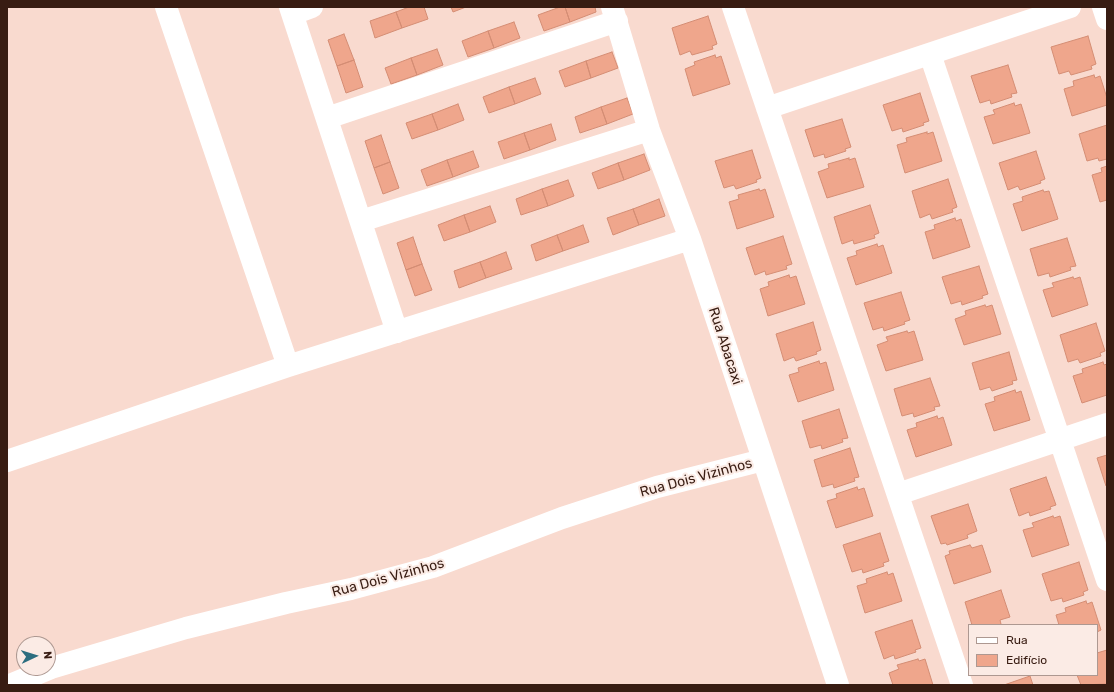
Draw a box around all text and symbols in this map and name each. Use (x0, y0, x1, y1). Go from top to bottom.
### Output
street label: Rua Abacaxi (705, 305, 745, 387)
street label: Rua Dois Vizinhos (638, 455, 754, 501)
street label: Rua Dois Vizinhos (330, 555, 446, 601)
legend (968, 624, 1098, 676)
text: Rua (1006, 633, 1028, 647)
north arrow (16, 636, 56, 676)
text: N (41, 651, 54, 660)
text: Edifício (1006, 653, 1047, 667)

